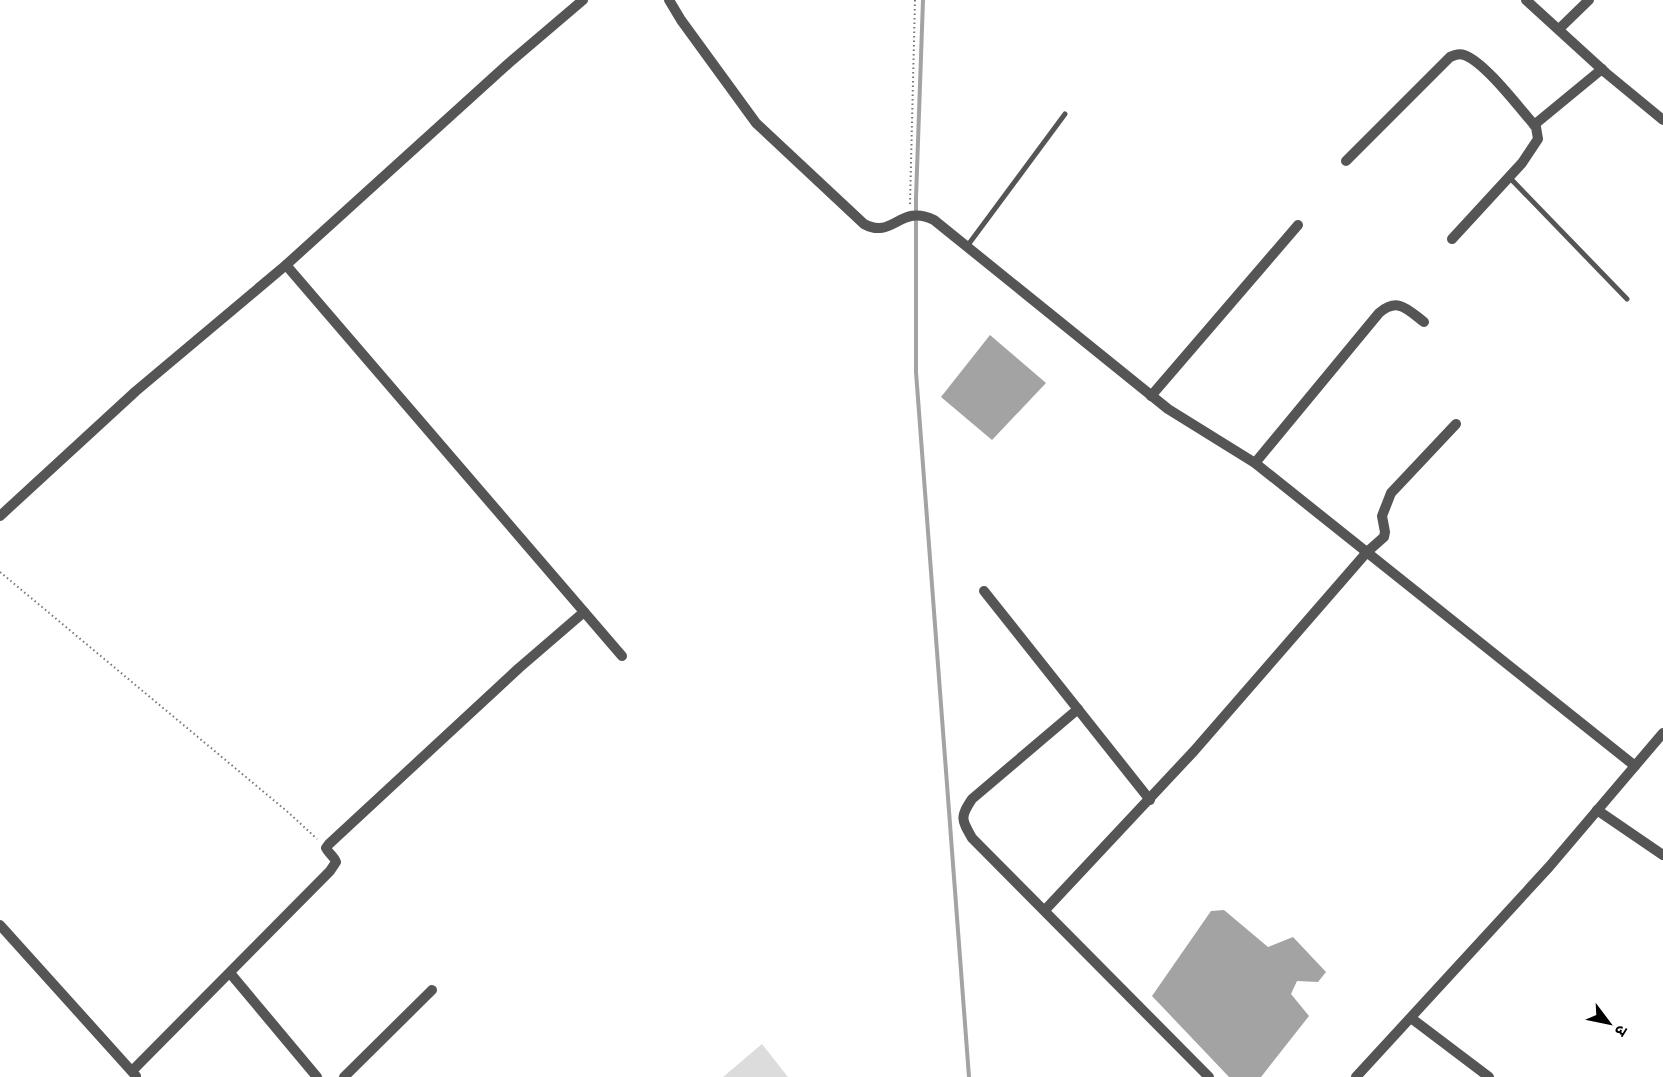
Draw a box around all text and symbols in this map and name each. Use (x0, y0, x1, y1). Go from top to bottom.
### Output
north arrow (1579, 993, 1639, 1053)
text: उ (1610, 1022, 1632, 1040)

